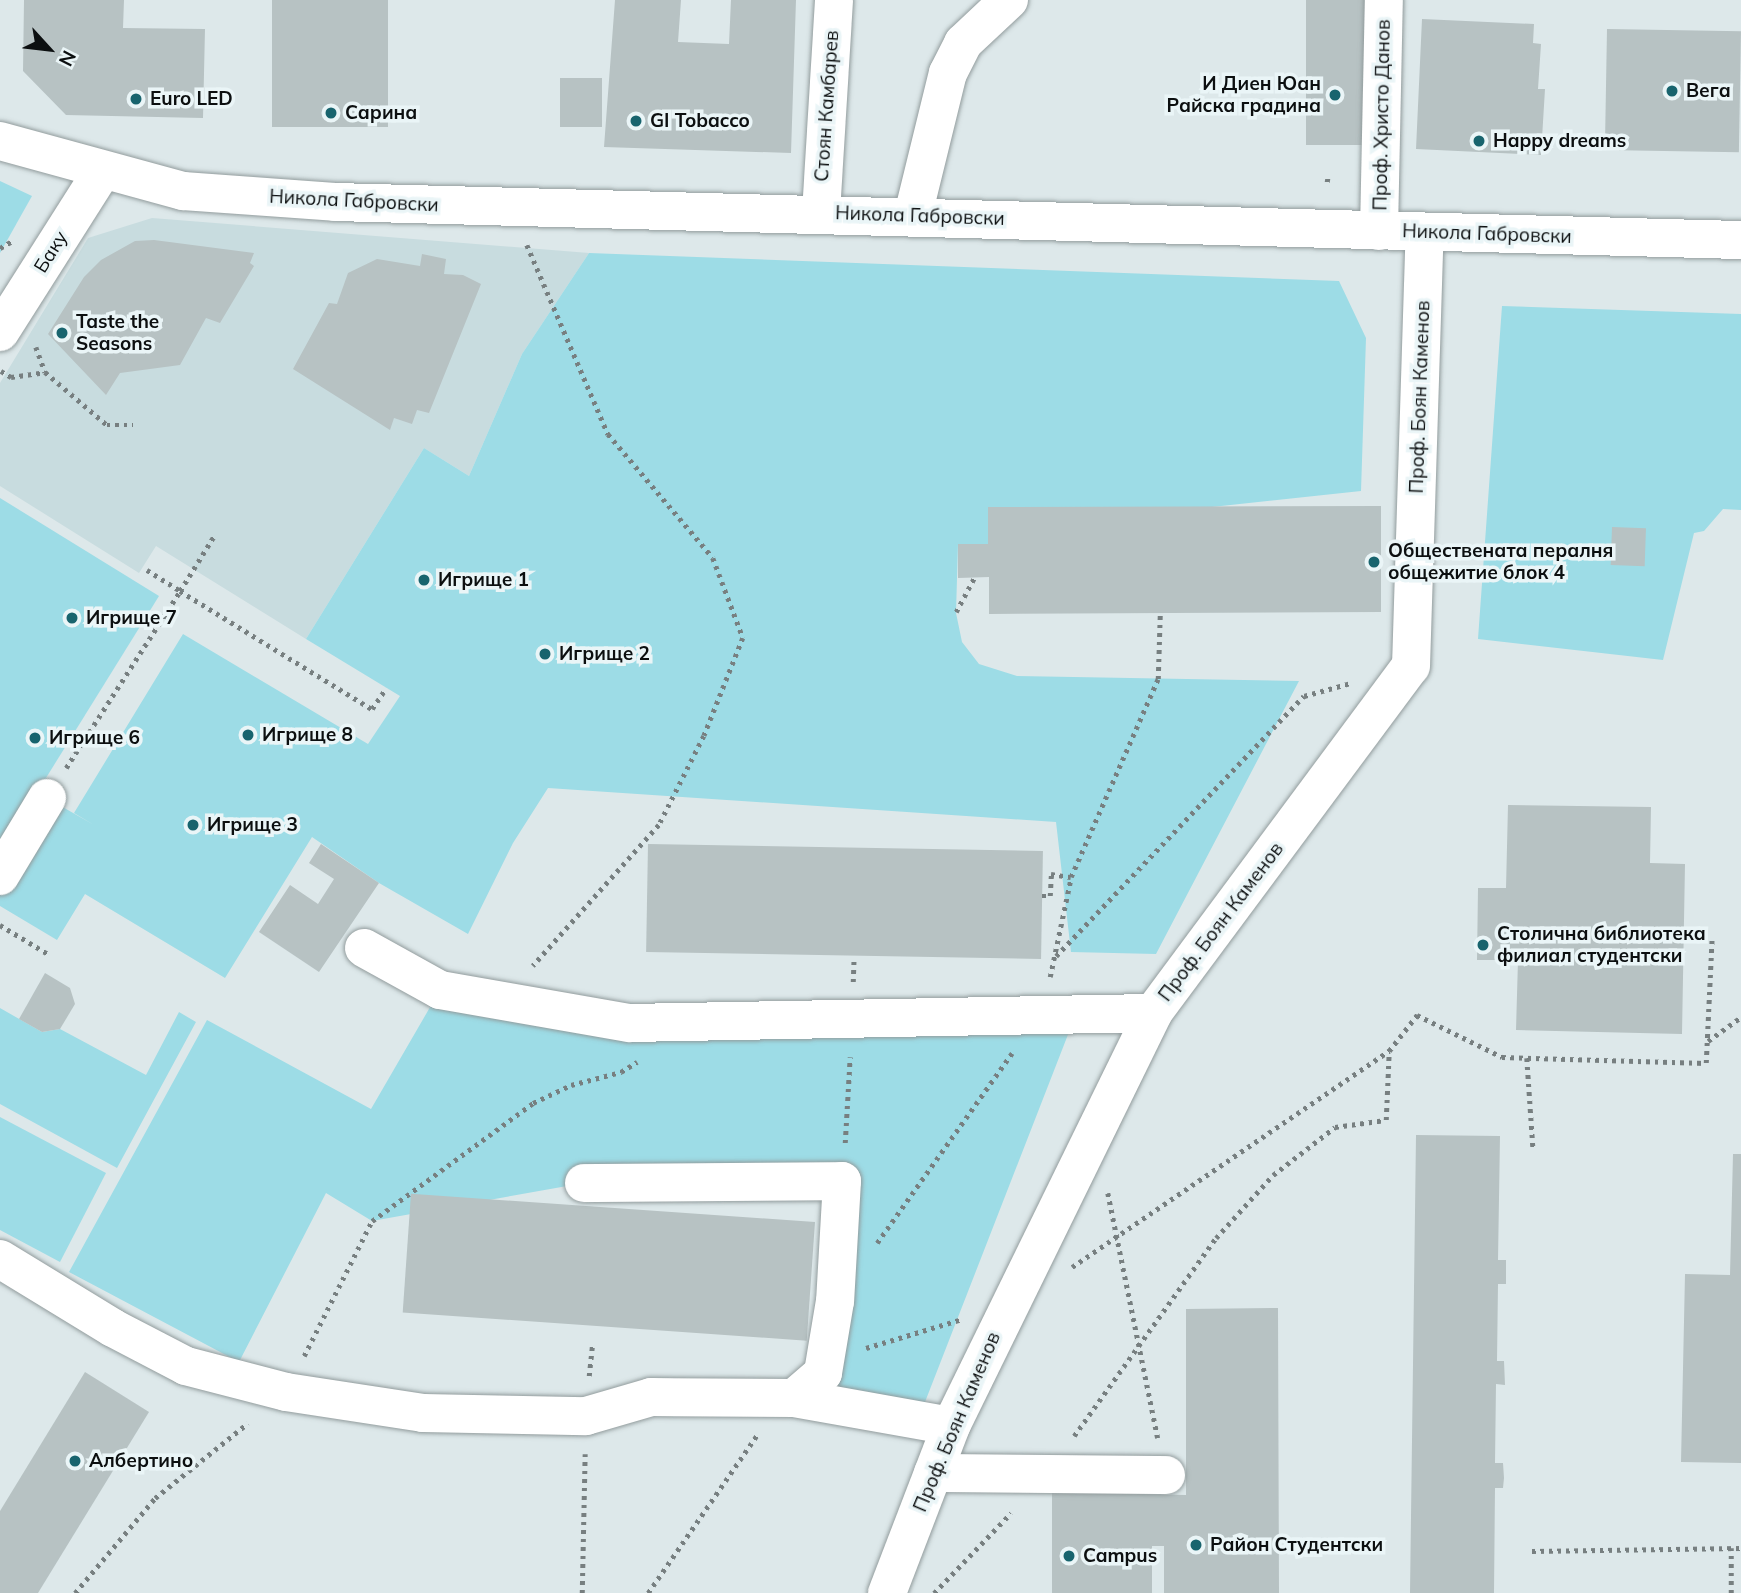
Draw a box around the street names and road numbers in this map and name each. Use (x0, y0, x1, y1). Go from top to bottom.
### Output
street label: Проф. Христо Данов (1369, 19, 1395, 211)
street label: Стоян Камбарев (810, 30, 844, 182)
street label: Никола Габровски (269, 185, 439, 217)
street label: Никола Габровски (835, 202, 1005, 230)
street label: Никола Габровски (1402, 220, 1572, 248)
street label: Баку (29, 227, 73, 277)
street label: Проф. Боян Каменов (1405, 300, 1435, 494)
street label: Проф. Боян Каменов (1154, 838, 1288, 1006)
street label: Проф. Боян Каменов (909, 1329, 1005, 1515)

